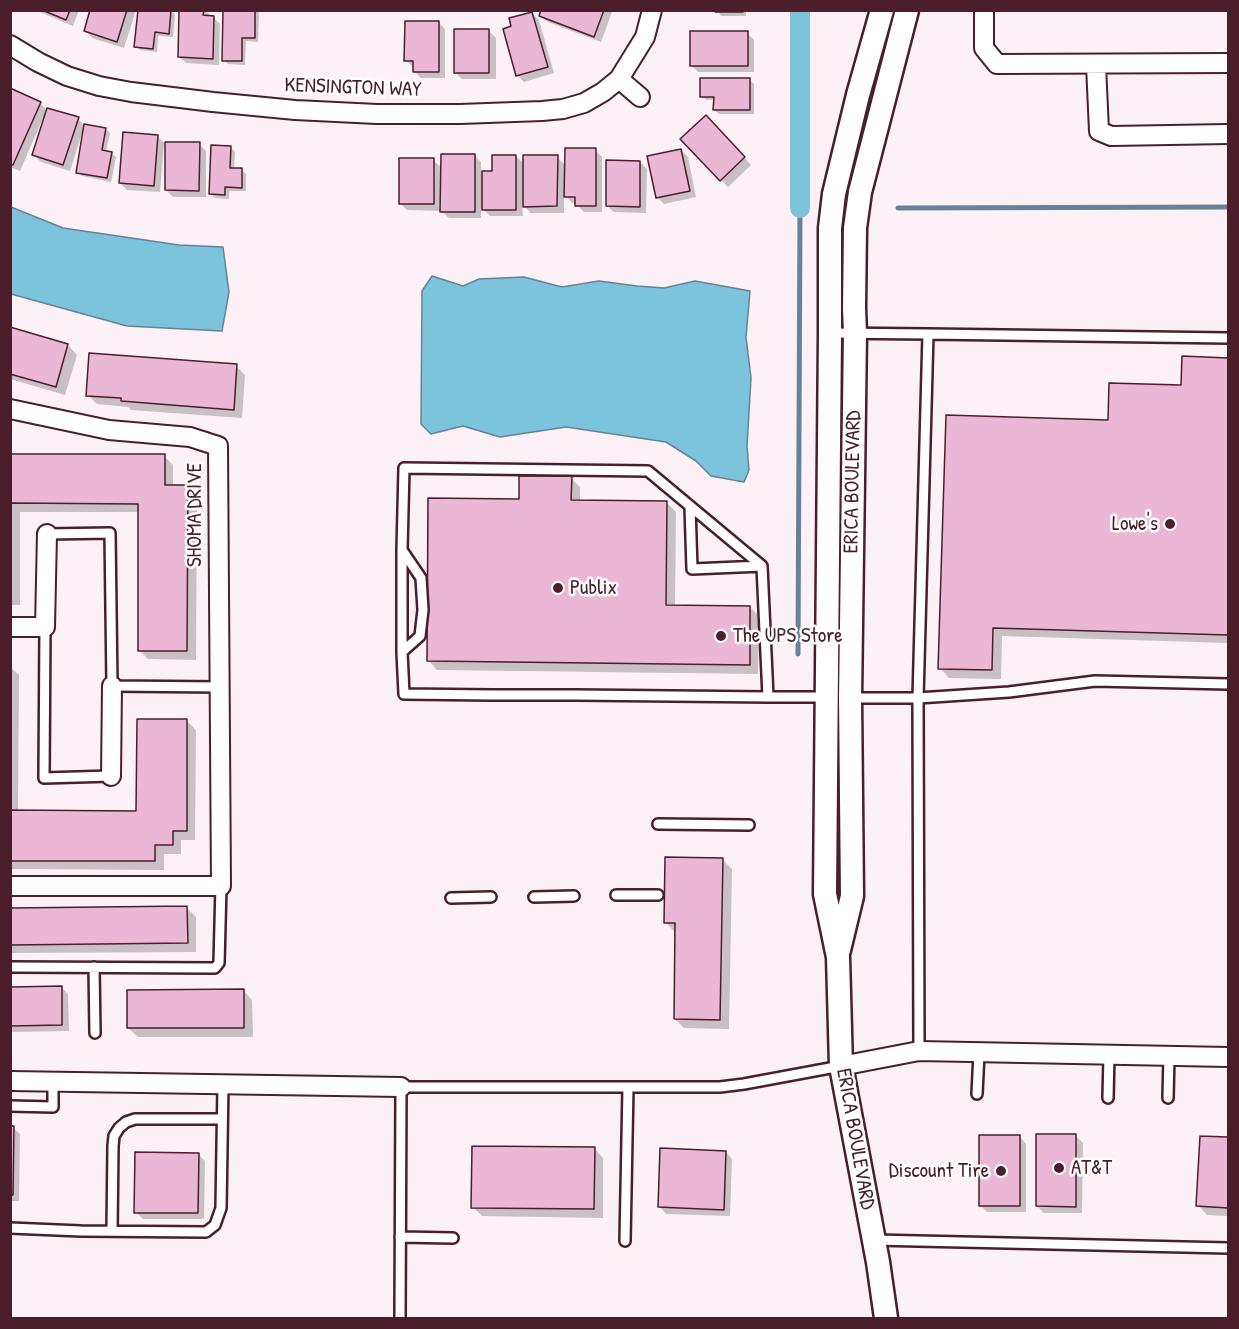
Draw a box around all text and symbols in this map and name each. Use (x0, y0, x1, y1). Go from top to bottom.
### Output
street label: KENSINGTON WAY (284, 73, 422, 103)
street label: ERICA BOULEVARD (839, 410, 867, 554)
street label: SHOMA DRIVE (182, 463, 208, 567)
place label: Lowe's (1112, 511, 1158, 537)
marker: Lowe's (1163, 517, 1177, 531)
place label: Publix (570, 575, 617, 601)
marker: Publix (551, 581, 565, 595)
place label: The UPS Store (733, 623, 843, 649)
marker: The UPS Store (714, 629, 728, 643)
street label: ERICA BOULEVARD (830, 1066, 880, 1212)
place label: AT&T (1071, 1155, 1112, 1181)
place label: Discount Tire (889, 1158, 989, 1184)
marker: AT&T (1052, 1161, 1066, 1175)
marker: Discount Tire (994, 1164, 1008, 1178)

